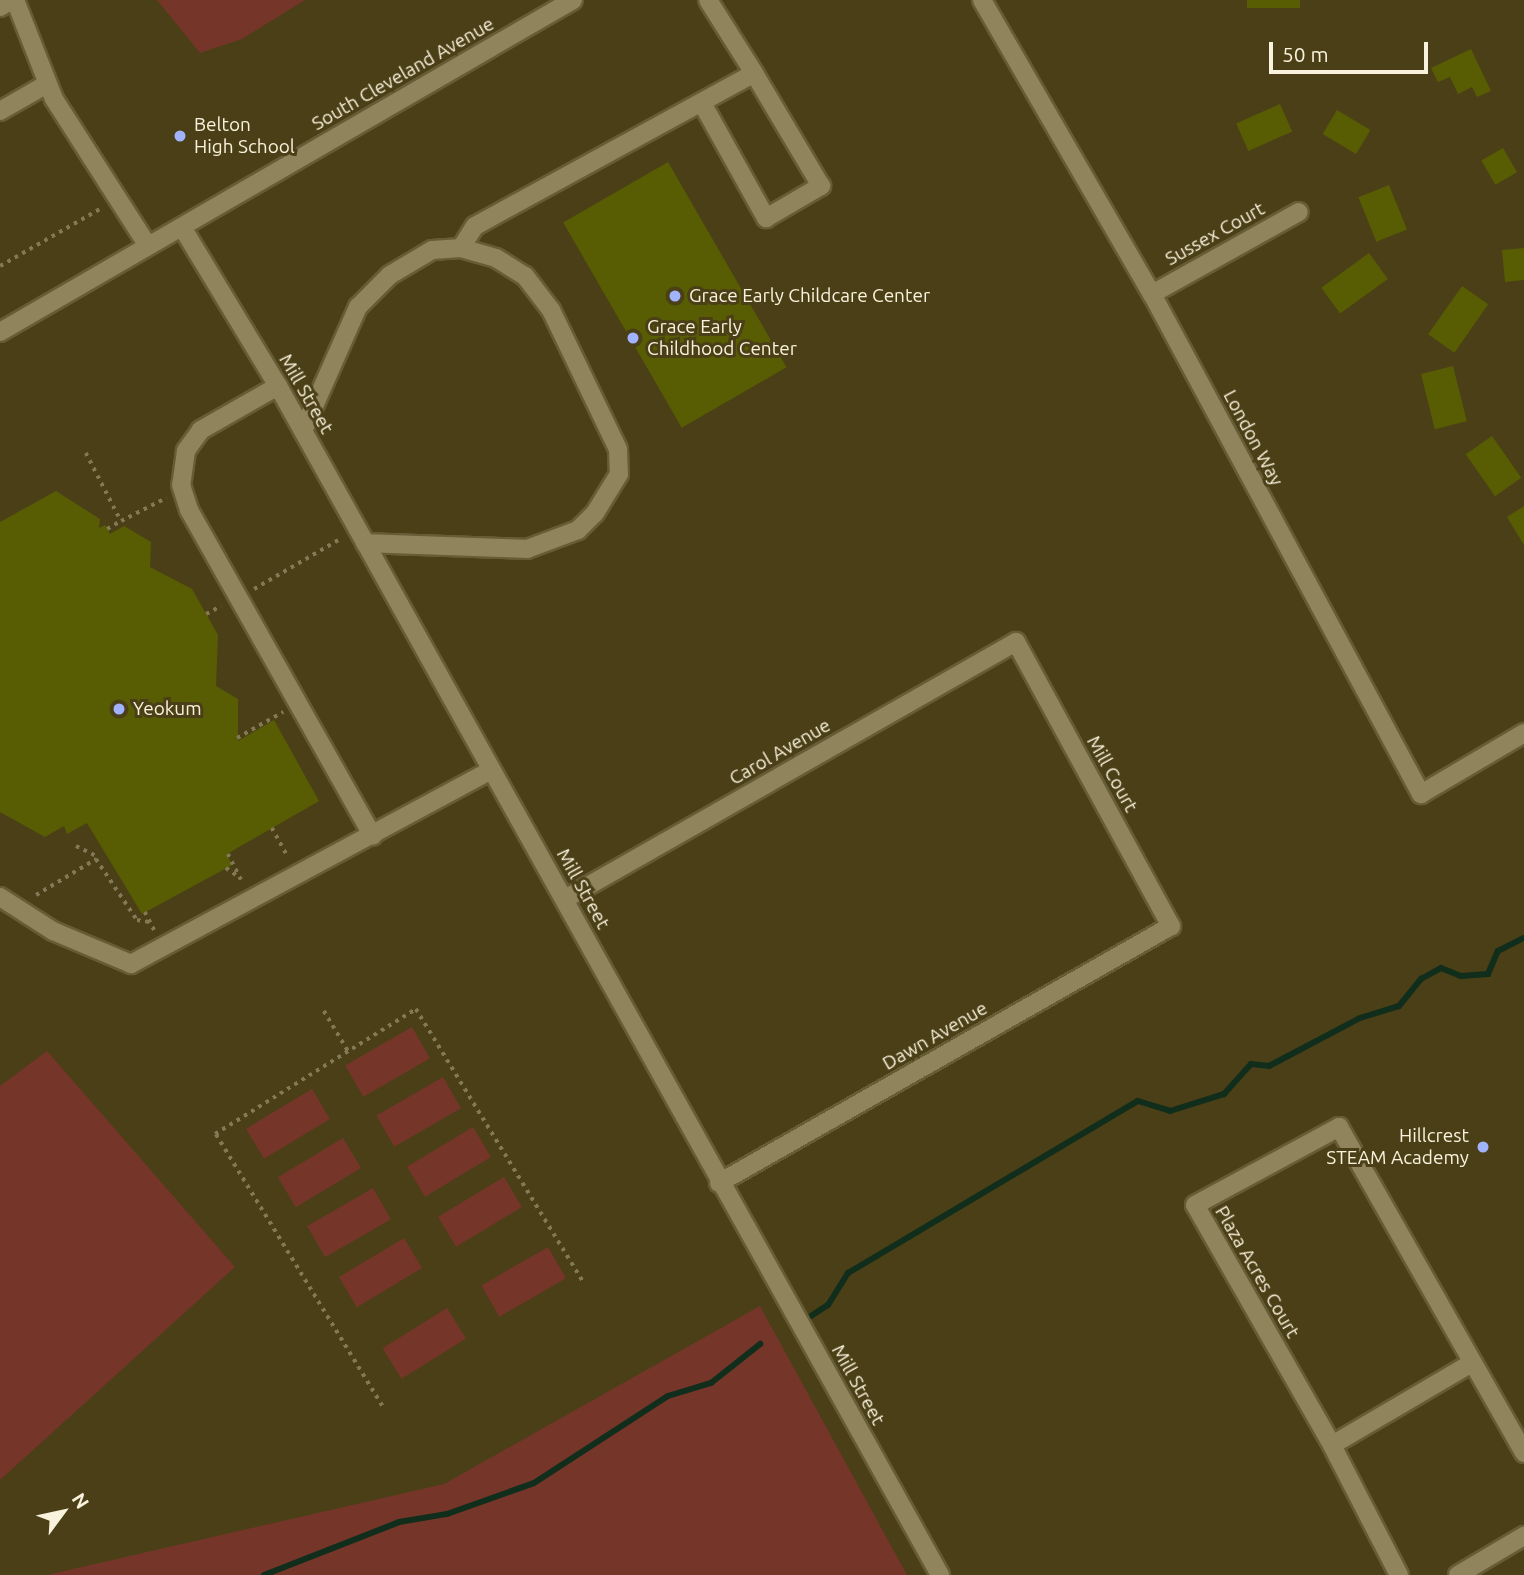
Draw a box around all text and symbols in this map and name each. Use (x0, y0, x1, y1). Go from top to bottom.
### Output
street label: South Cleveland Avenue (308, 12, 498, 136)
scale bar (1272, 28, 1431, 72)
text: 50 m (1282, 42, 1329, 66)
place label: Belton High School (194, 114, 295, 158)
marker: Belton High School (172, 128, 188, 144)
street label: Sussex Court (1161, 197, 1269, 271)
place label: Grace Early Childcare Center (689, 285, 930, 307)
marker: Grace Early Childcare Center (667, 288, 683, 304)
place label: Grace Early Childhood Center (647, 316, 797, 360)
marker: Grace Early Childhood Center (625, 330, 641, 346)
street label: Mill Street (274, 350, 338, 438)
street label: London Way (1218, 386, 1288, 490)
place label: Yeokum (133, 698, 202, 720)
marker: Yeokum (111, 701, 127, 717)
street label: Carol Avenue (725, 714, 835, 790)
street label: Mill Court (1082, 732, 1142, 816)
street label: Mill Street (552, 845, 614, 933)
street label: Dawn Avenue (879, 997, 991, 1075)
place label: Hillcrest STEAM Academy (1326, 1125, 1469, 1169)
marker: Hillcrest STEAM Academy (1475, 1139, 1491, 1155)
street label: Plaza Acres Court (1210, 1202, 1304, 1342)
street label: Mill Street (827, 1341, 889, 1429)
north arrow (28, 1477, 98, 1547)
text: N (68, 1489, 94, 1513)

